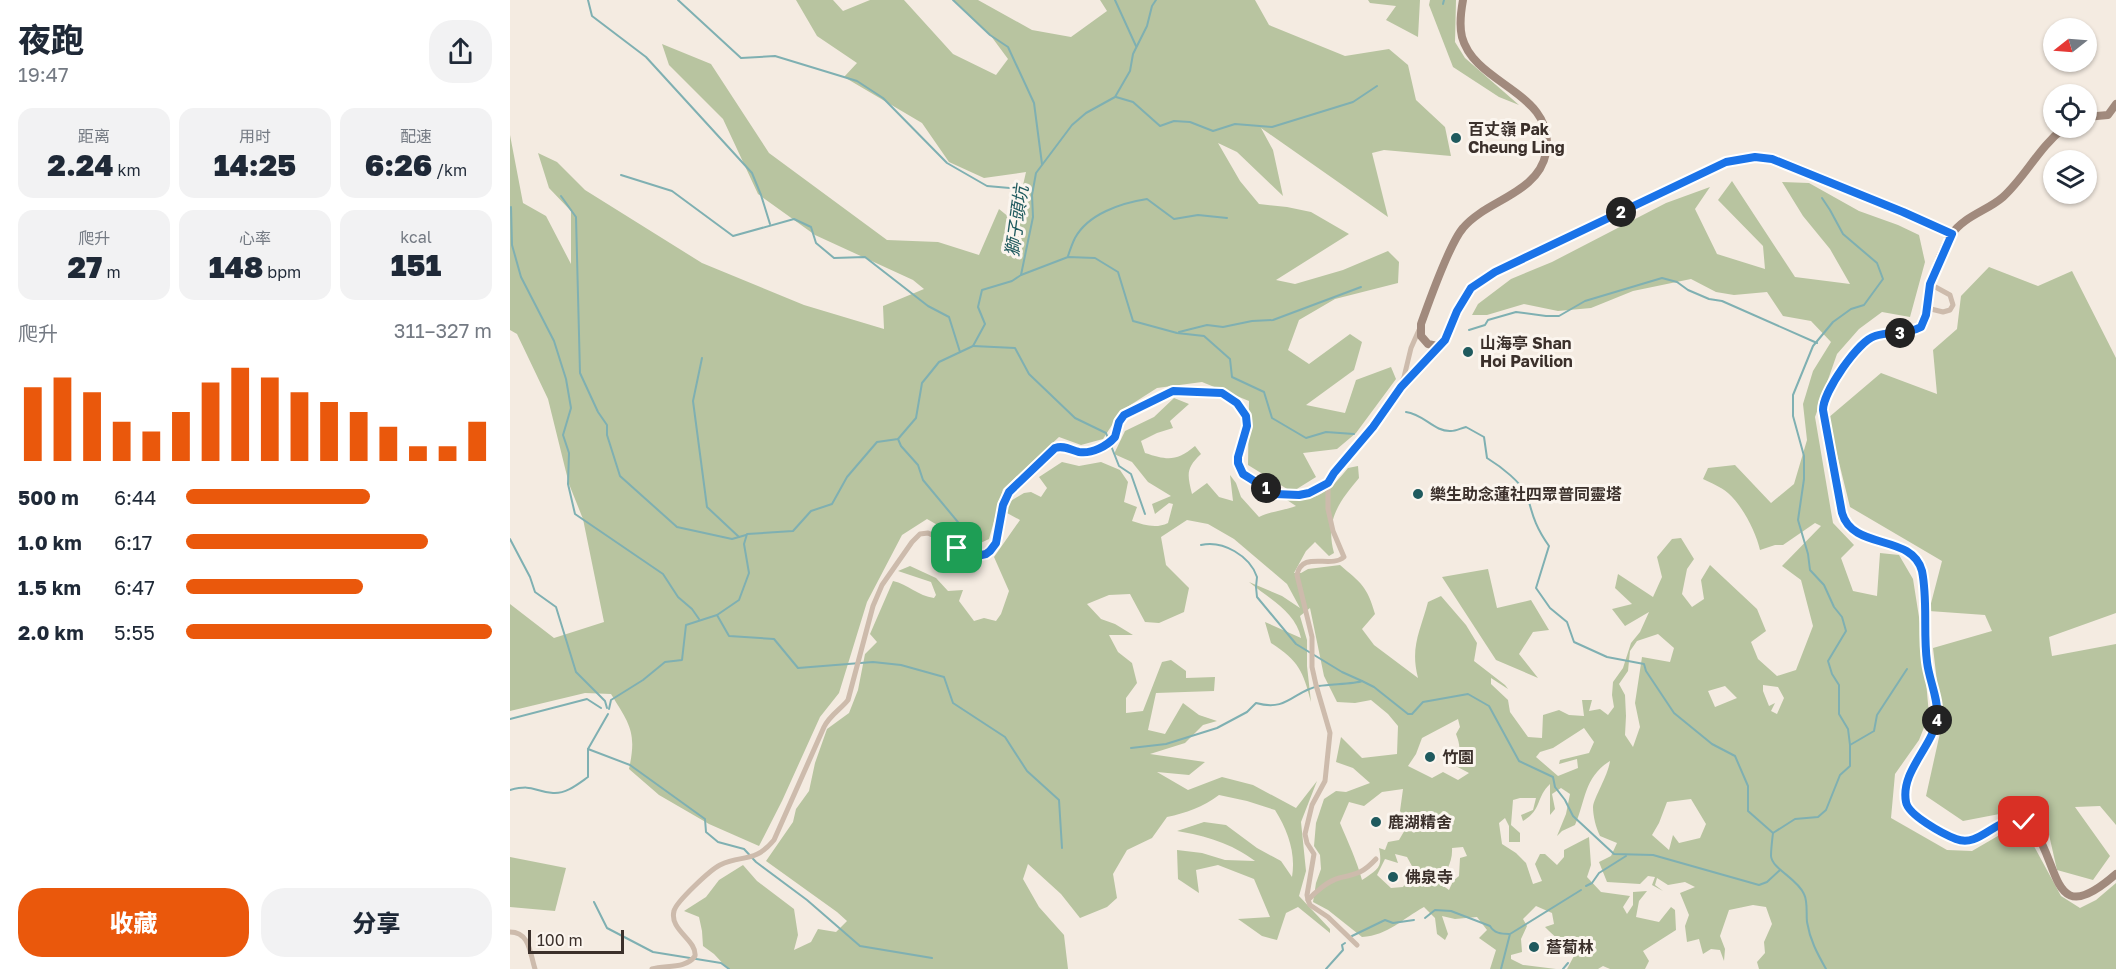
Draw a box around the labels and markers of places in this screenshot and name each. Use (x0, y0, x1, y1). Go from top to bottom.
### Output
place label: 百丈嶺 Pak Cheung Ling (1468, 119, 1565, 157)
marker: 百丈嶺 Pak Cheung Ling (1449, 131, 1463, 145)
pin: 2 (1606, 197, 1636, 227)
pin: 3 (1885, 318, 1915, 348)
place label: 山海亭 Shan Hoi Pavilion (1480, 333, 1573, 371)
marker: 山海亭 Shan Hoi Pavilion (1461, 345, 1475, 359)
pin: 1 (1251, 473, 1281, 503)
place label: 樂生助念蓮社四眾普同靈塔 (1430, 484, 1622, 504)
marker: 樂生助念蓮社四眾普同靈塔 (1411, 487, 1425, 501)
pin (931, 522, 982, 573)
pin: 4 (1922, 705, 1952, 735)
place label: 竹園 (1442, 747, 1474, 767)
marker: 竹園 (1423, 750, 1437, 764)
pin (1998, 796, 2049, 847)
place label: 鹿湖精舍 (1388, 812, 1452, 832)
marker: 鹿湖精舍 (1369, 815, 1383, 829)
place label: 佛泉寺 (1405, 867, 1453, 887)
marker: 佛泉寺 (1386, 870, 1400, 884)
place label: 薝蔔林 (1546, 937, 1594, 957)
marker: 薝蔔林 (1527, 940, 1541, 954)

